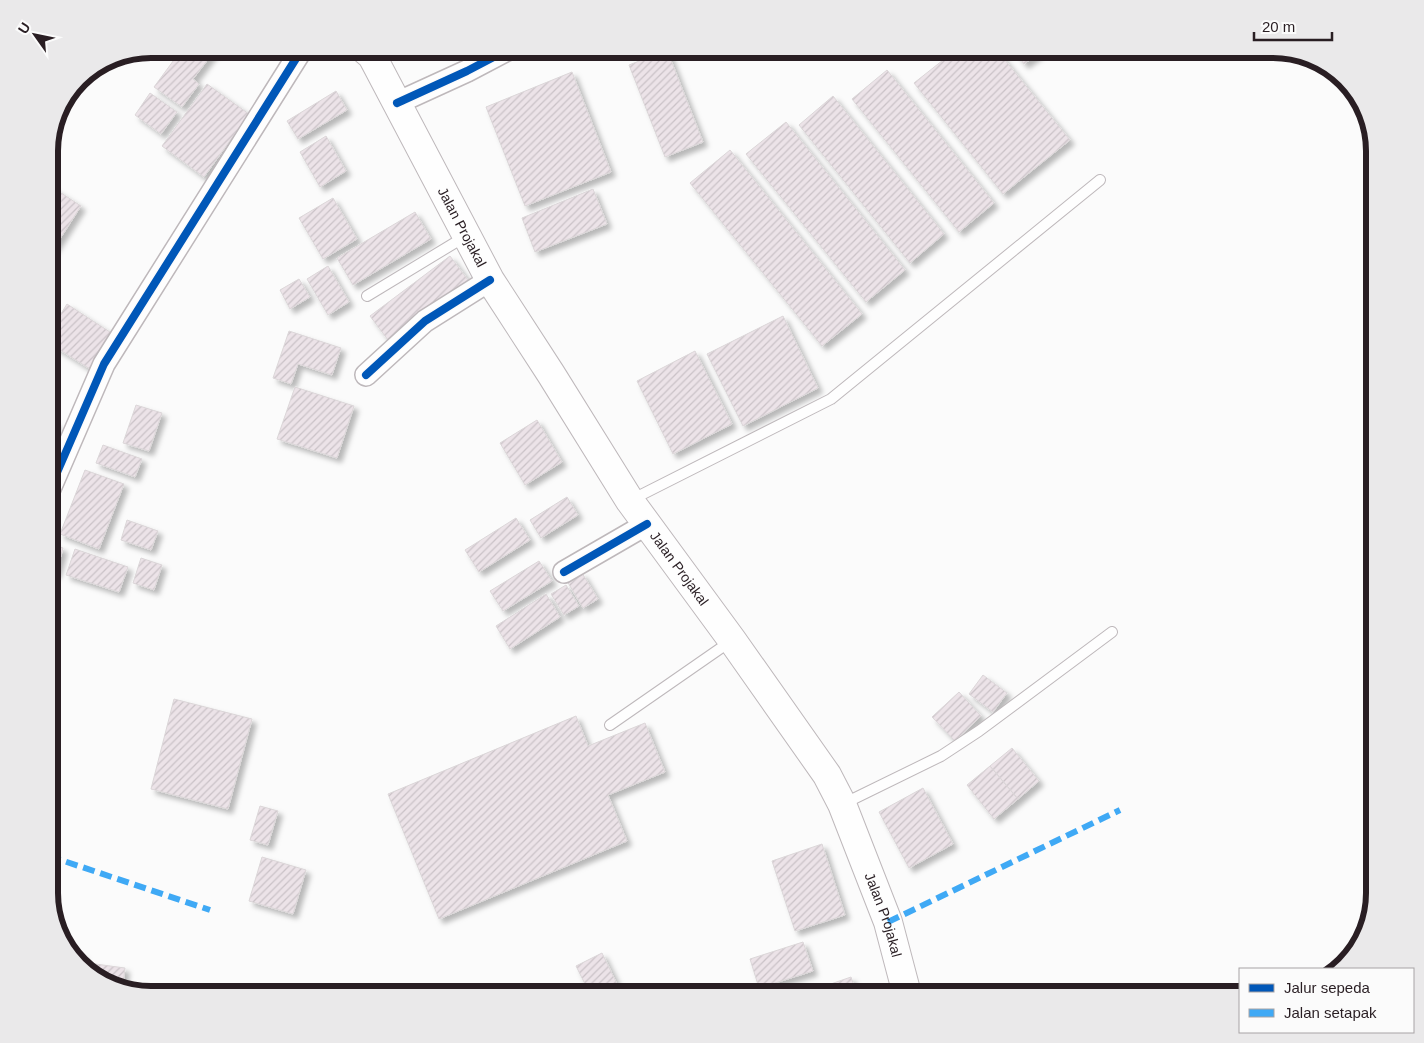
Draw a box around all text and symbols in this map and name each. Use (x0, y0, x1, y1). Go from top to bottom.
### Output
north arrow (10, 10, 60, 60)
scale bar (1254, 10, 1332, 42)
text: 20 m (1262, 18, 1295, 35)
text: U (15, 19, 34, 37)
street label: Jalan Projakal (435, 184, 490, 270)
street label: Jalan Projakal (647, 528, 712, 609)
street label: Jalan Projakal (862, 870, 905, 959)
legend (1239, 968, 1414, 1033)
text: Jalur sepeda (1284, 979, 1371, 996)
text: Jalan setapak (1284, 1004, 1377, 1021)

